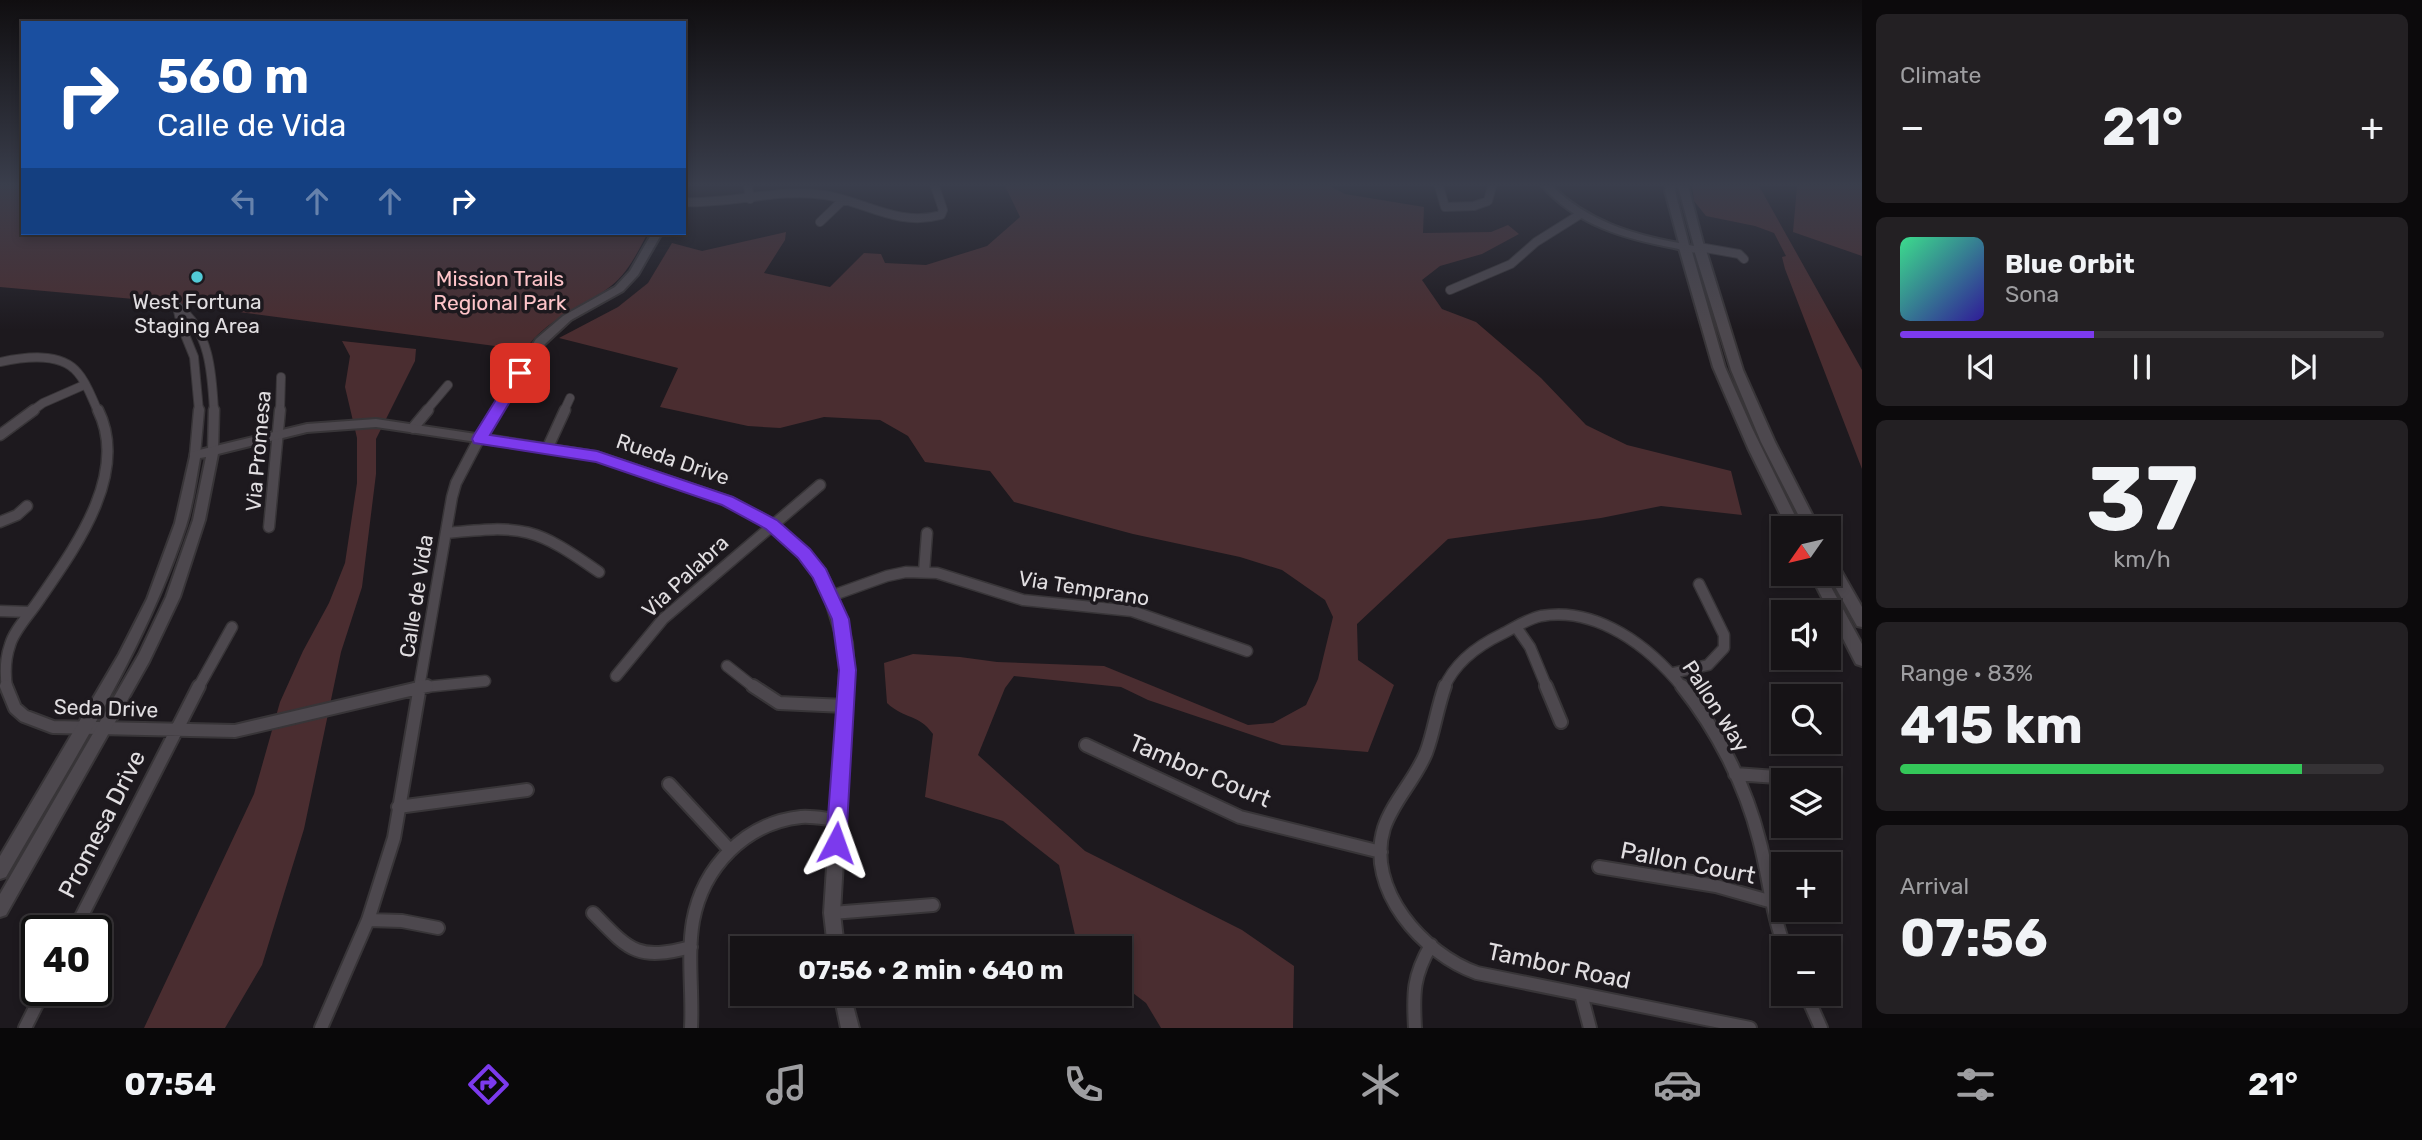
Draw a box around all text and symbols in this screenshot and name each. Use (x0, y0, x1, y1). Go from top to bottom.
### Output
text: 560 m (157, 47, 309, 105)
icon: right (42, 49, 133, 140)
text: Climate (1900, 61, 1981, 89)
text: 21° (2102, 96, 2183, 158)
text: − (1900, 104, 1925, 150)
text: + (2360, 104, 2384, 150)
text: Calle de Vida (157, 106, 347, 144)
icon: left (225, 182, 263, 220)
icon: ahead (298, 182, 336, 220)
icon: ahead (371, 182, 409, 220)
icon: right (444, 182, 482, 220)
text: Blue Orbit (2005, 249, 2135, 280)
park label: Mission Trails Regional Park (433, 266, 567, 315)
marker: West Fortuna Staging Area (189, 269, 205, 285)
text: Sona (2005, 280, 2059, 308)
place label: West Fortuna Staging Area (132, 289, 262, 338)
pin (490, 343, 550, 403)
icon: previous (1962, 348, 2000, 386)
icon: pause (2123, 348, 2161, 386)
icon: next (2284, 348, 2322, 386)
icon: arrive (501, 354, 539, 392)
street label: Via Promesa (240, 389, 276, 513)
street label: Rueda Drive (613, 428, 733, 490)
text: 37 (2086, 445, 2198, 553)
north arrow (1771, 516, 1841, 586)
map controls (1771, 516, 1841, 1006)
street label: Via Palabra (637, 530, 733, 622)
street label: Calle de Vida (394, 533, 438, 659)
text: km/h (2113, 545, 2171, 573)
street label: Via Temprano (1017, 565, 1151, 611)
button: sound (1771, 600, 1841, 670)
street label: Pallon Way (1677, 656, 1755, 757)
text: Range · 83% (1900, 659, 2033, 687)
button: search (1771, 684, 1841, 754)
street label: Seda Drive (53, 694, 159, 722)
text: 415 km (1900, 694, 2083, 756)
street label: Tambor Court (1125, 729, 1275, 813)
street label: Promesa Drive (53, 745, 151, 903)
button: layers (1771, 768, 1841, 838)
position arrow (799, 806, 873, 880)
street label: Pallon Court (1618, 836, 1758, 890)
button: + (1771, 852, 1841, 922)
text: Arrival (1900, 872, 1969, 900)
text: 07:56 (1900, 907, 2048, 969)
speed limit sign: 40 (21, 915, 112, 1006)
button: − (1771, 936, 1841, 1006)
street label: Tambor Road (1485, 937, 1633, 995)
text: 07:56 · 2 min · 640 m (798, 955, 1064, 986)
icon: directions (464, 1060, 513, 1109)
icon: music (762, 1060, 811, 1109)
icon: phone (1059, 1060, 1108, 1109)
icon: climate (1356, 1060, 1405, 1109)
icon: car (1653, 1060, 1702, 1109)
icon: filters (1951, 1060, 2000, 1109)
text: 07:54 (124, 1065, 216, 1103)
text: 21° (2248, 1065, 2298, 1103)

